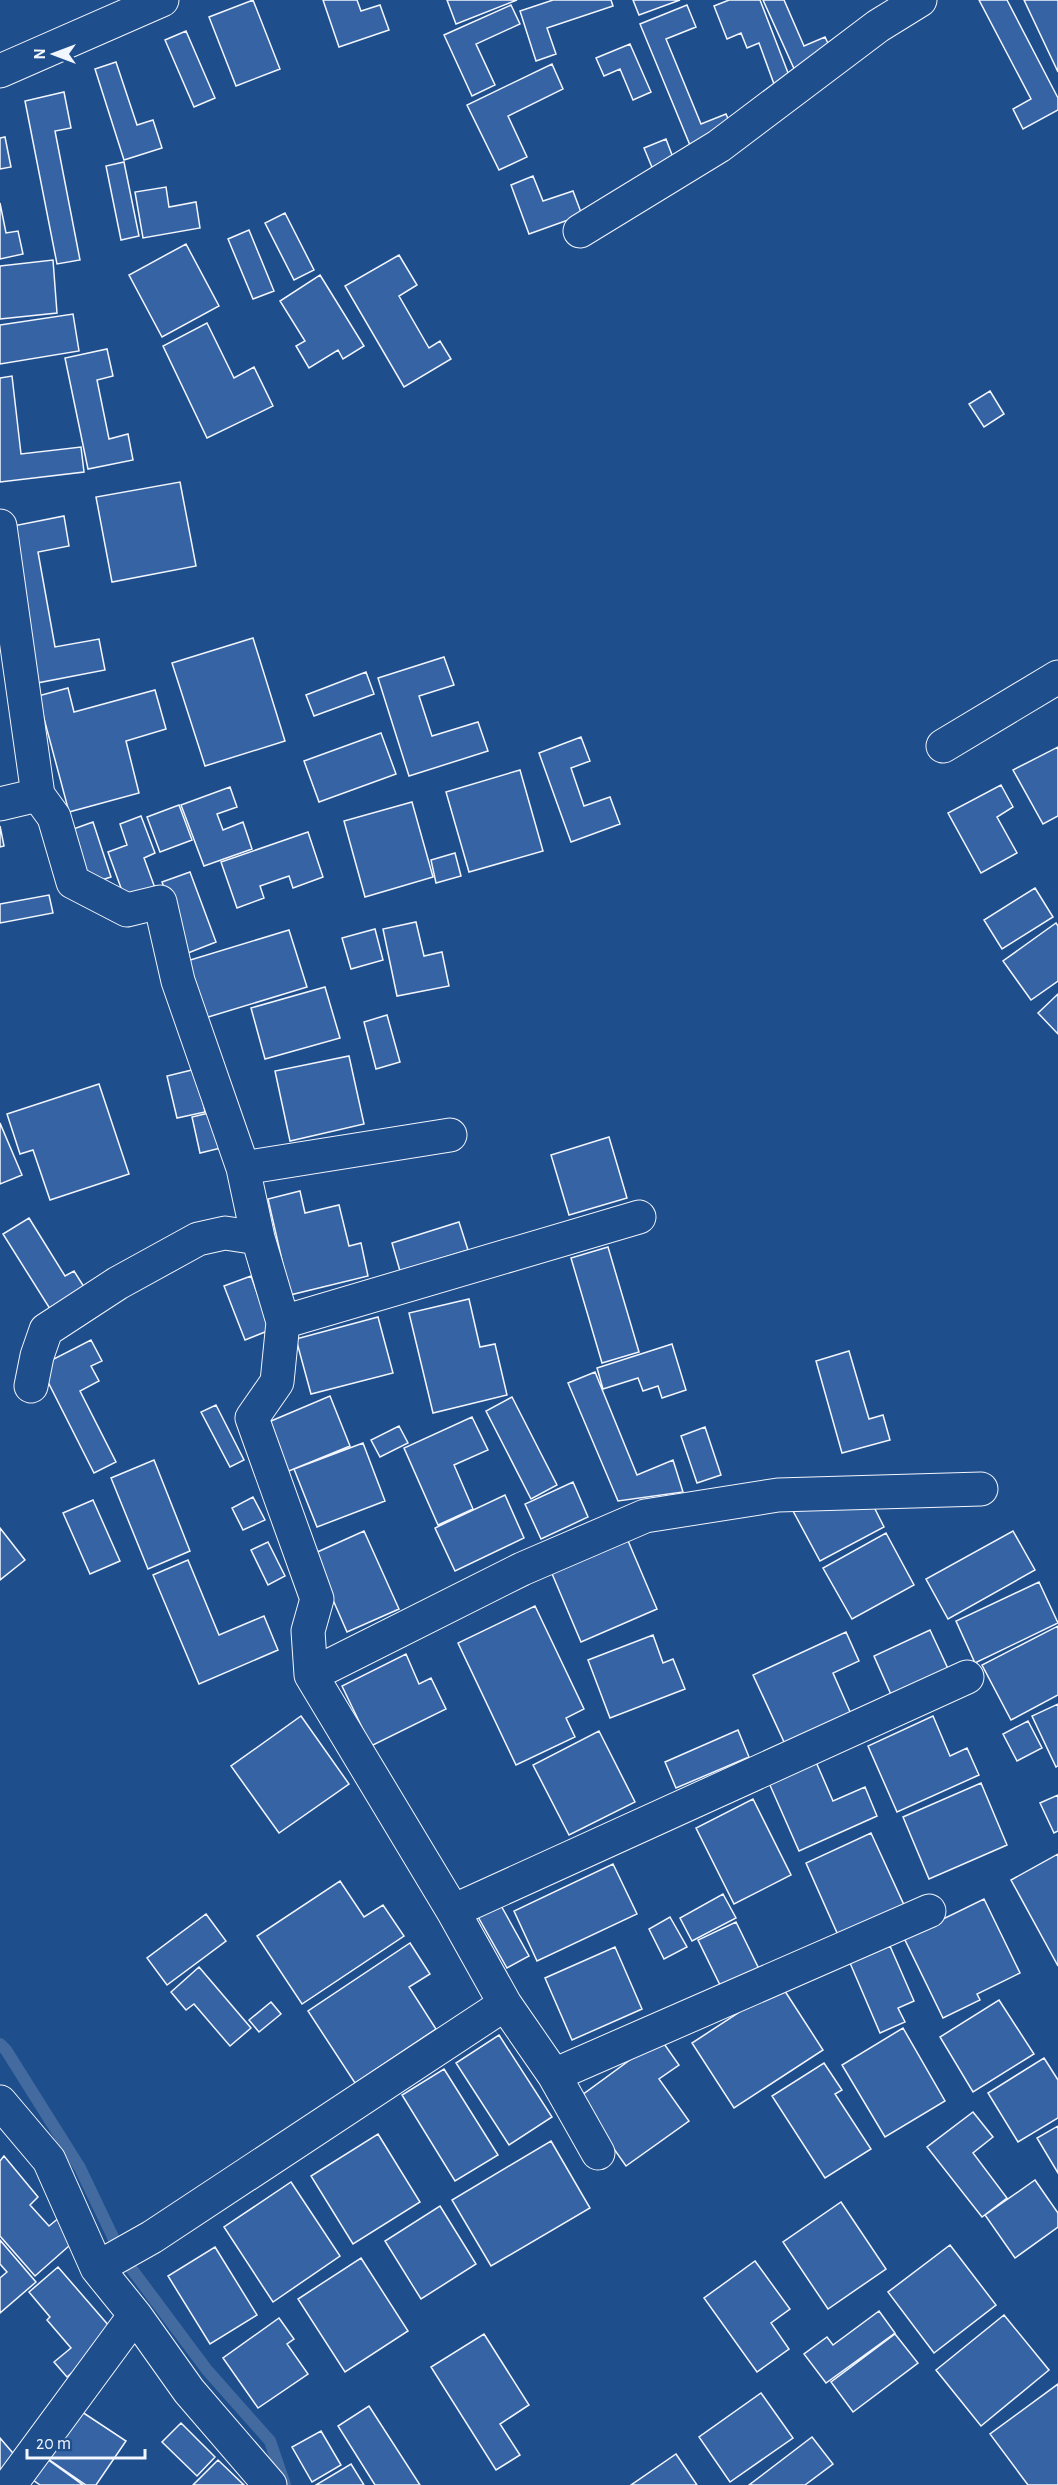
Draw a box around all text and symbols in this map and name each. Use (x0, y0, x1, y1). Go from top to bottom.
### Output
north arrow (24, 24, 84, 84)
text: N (32, 48, 48, 60)
scale bar (27, 2422, 146, 2460)
text: 20 m (36, 2435, 71, 2453)

